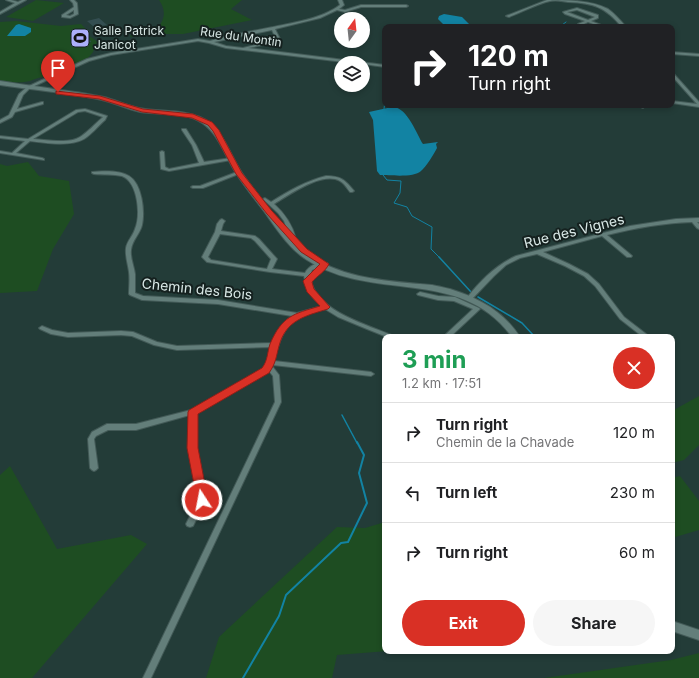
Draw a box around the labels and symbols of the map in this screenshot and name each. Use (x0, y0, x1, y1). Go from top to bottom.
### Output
north arrow (334, 12, 370, 48)
place label: Salle Patrick Janicot (94, 23, 164, 52)
street label: Rue du Montin (199, 23, 283, 50)
sports icon: Salle Patrick Janicot (69, 27, 91, 49)
pin (41, 51, 75, 92)
street label: Rue des Vignes (522, 210, 626, 251)
street label: Chemin des Bois (141, 274, 253, 303)
position arrow (181, 479, 223, 521)

